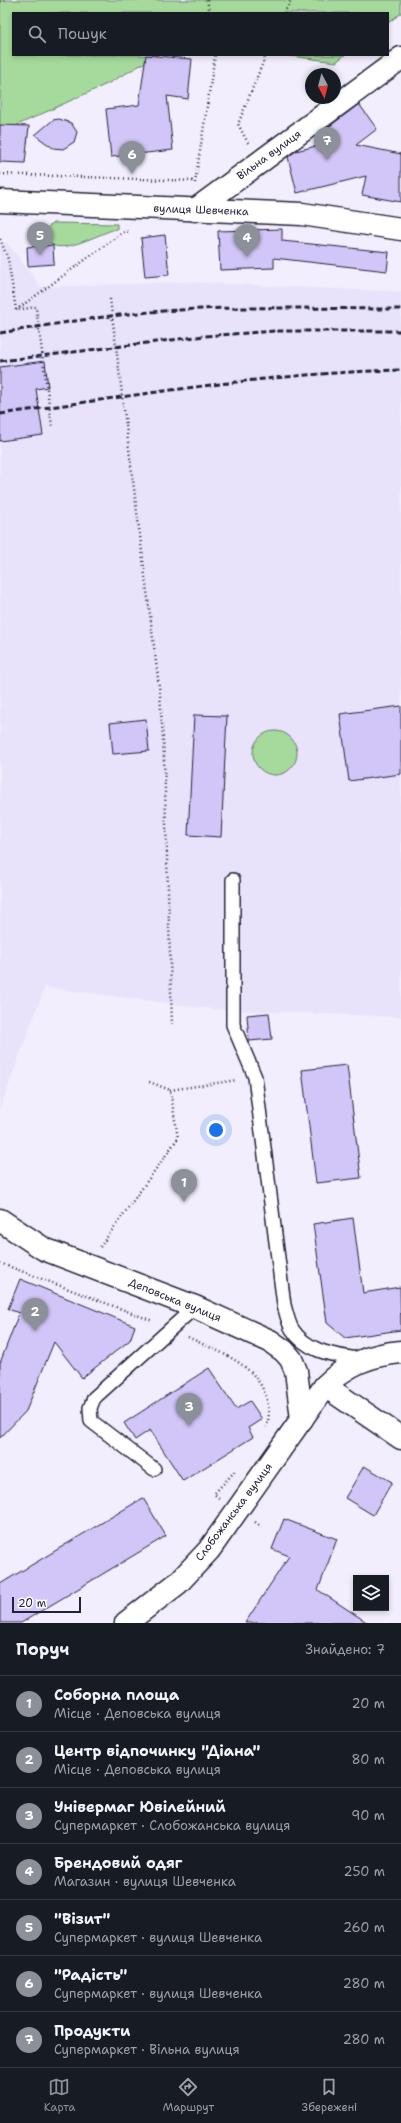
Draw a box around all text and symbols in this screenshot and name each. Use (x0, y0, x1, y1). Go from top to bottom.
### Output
search box (12, 12, 389, 56)
icon: search (26, 23, 48, 45)
text: Пошук (58, 24, 107, 44)
north arrow (305, 68, 341, 104)
street label: Вільна вулиця (234, 126, 304, 184)
pin: 7 (314, 127, 340, 160)
pin: 6 (119, 141, 145, 174)
street label: вулиця Шевченка (153, 201, 249, 219)
pin: 5 (27, 222, 53, 255)
pin: 4 (234, 224, 260, 257)
your location (206, 1120, 226, 1140)
pin: 1 (171, 1169, 197, 1202)
street label: Деповська вулиця (126, 1275, 224, 1325)
pin: 2 (22, 1298, 48, 1331)
pin: 3 (176, 1393, 202, 1426)
street label: Слобожанська вулиця (192, 1460, 276, 1564)
map controls (353, 1575, 389, 1611)
button: layers (353, 1575, 389, 1611)
scale bar (12, 1595, 81, 1614)
text: 20 m (18, 1596, 46, 1611)
text: Поруч (16, 1638, 69, 1660)
text: Знайдено: 7 (305, 1641, 385, 1658)
text: Соборна площа (54, 1685, 179, 1705)
text: 1 (26, 1695, 32, 1712)
text: 20 m (352, 1695, 385, 1712)
text: Місце · Деповська вулиця (54, 1705, 221, 1722)
text: Центр відпочинку "Діана" (54, 1741, 260, 1761)
text: 2 (24, 1751, 34, 1768)
text: 80 m (351, 1751, 385, 1768)
text: Місце · Деповська вулиця (54, 1761, 221, 1778)
text: Універмаг Ювілейний (54, 1797, 226, 1817)
text: 3 (24, 1807, 34, 1824)
text: 90 m (351, 1807, 385, 1824)
text: Супермаркет · Слобожанська вулиця (54, 1817, 290, 1834)
text: Брендовий одяг (54, 1853, 182, 1873)
text: 4 (24, 1863, 34, 1880)
text: 250 m (344, 1863, 385, 1880)
text: Магазин · вулиця Шевченка (54, 1873, 236, 1890)
text: "Візит" (54, 1909, 110, 1929)
text: 5 (25, 1919, 33, 1936)
text: 260 m (343, 1919, 385, 1936)
text: Супермаркет · вулиця Шевченка (54, 1929, 262, 1946)
text: "Радість" (54, 1965, 127, 1985)
text: 6 (24, 1975, 34, 1992)
text: 280 m (343, 1975, 385, 1992)
text: Супермаркет · вулиця Шевченка (54, 1985, 262, 2002)
text: Продукти (54, 2021, 130, 2041)
text: 7 (24, 2031, 34, 2048)
text: 280 m (343, 2031, 385, 2048)
text: Супермаркет · Вільна вулиця (54, 2041, 240, 2058)
tab: Карта (44, 2076, 75, 2115)
tab: Маршрут (163, 2076, 214, 2115)
tab: Збережені (302, 2076, 357, 2115)

